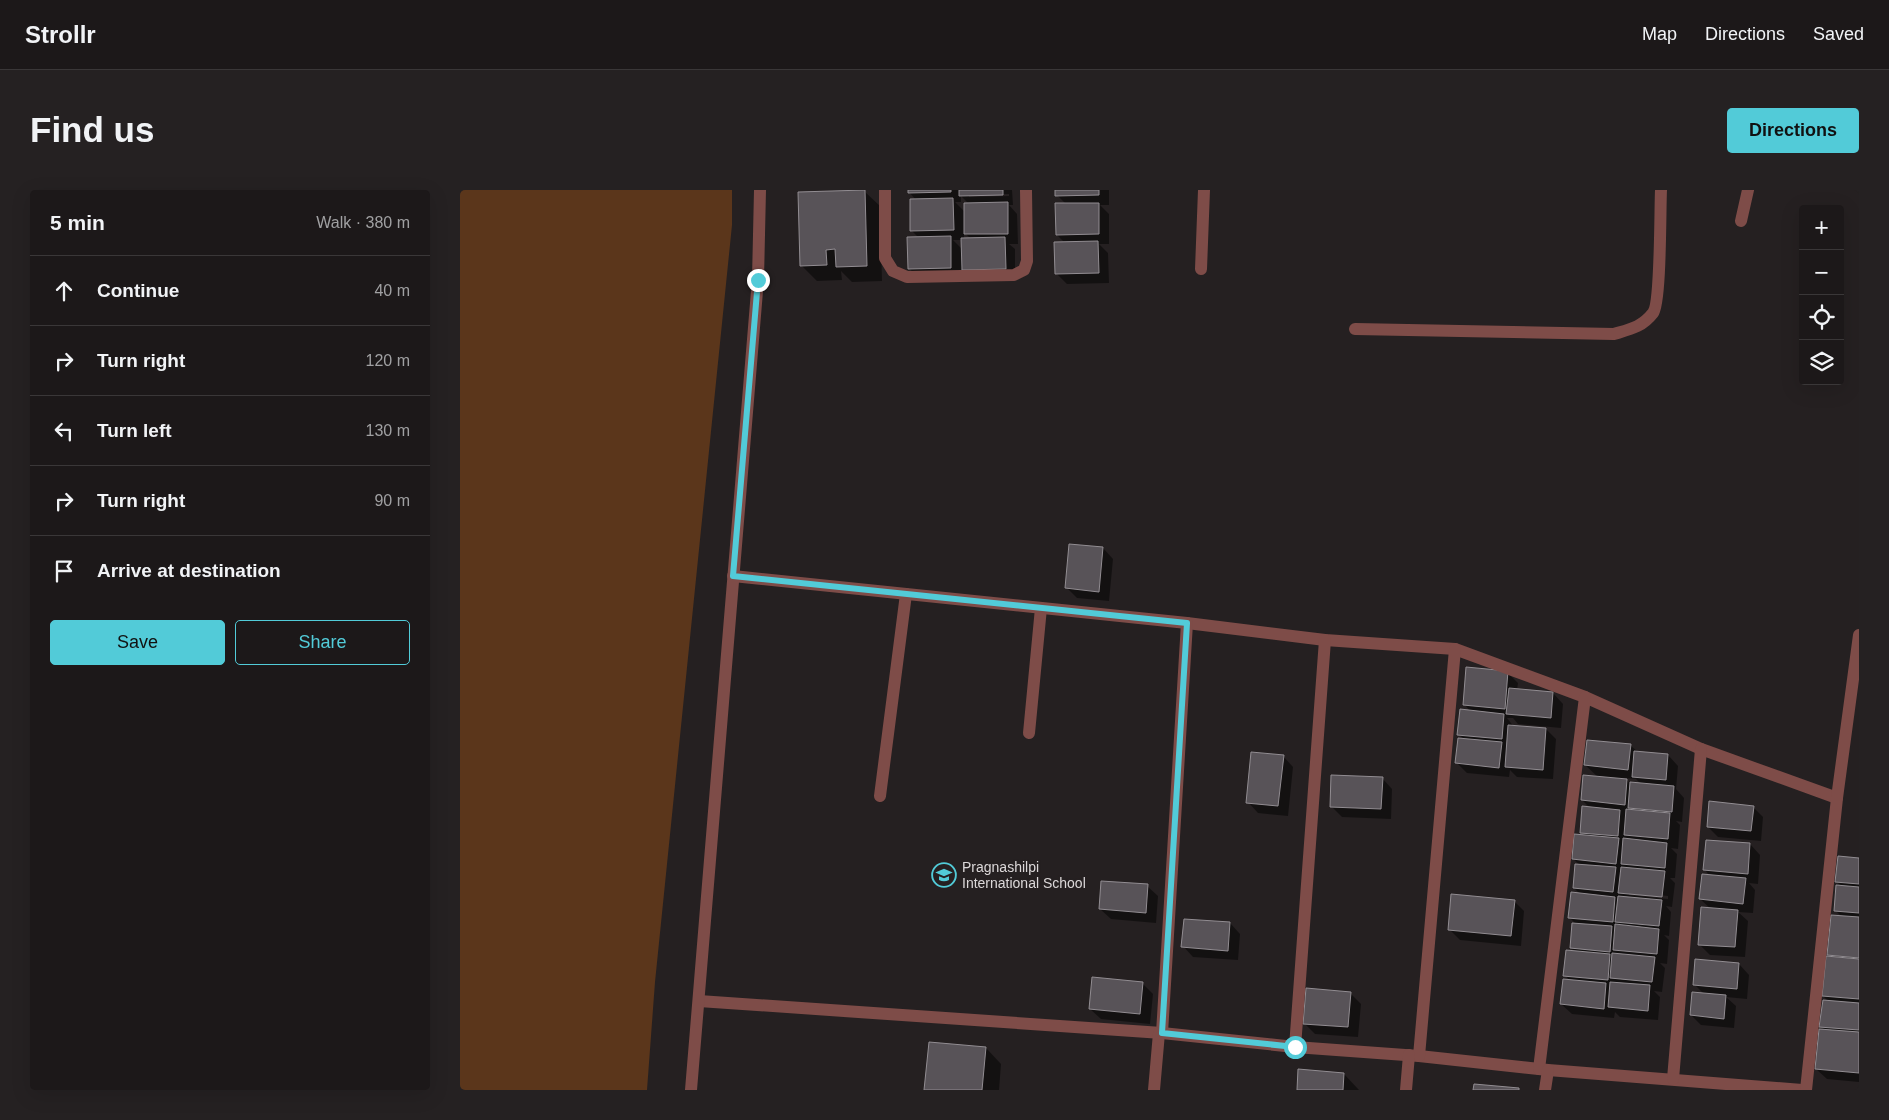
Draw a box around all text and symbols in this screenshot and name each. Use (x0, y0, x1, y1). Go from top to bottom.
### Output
text: Strollr (25, 21, 96, 48)
text: Map (1642, 24, 1677, 44)
text: Directions (1705, 24, 1785, 44)
text: Saved (1813, 24, 1864, 44)
button: Directions (1727, 108, 1859, 153)
text: Find us (30, 110, 154, 149)
map controls (1799, 205, 1844, 385)
button: + (1799, 205, 1844, 250)
text: 5 min (50, 211, 105, 234)
text: Walk · 380 m (316, 214, 410, 231)
button: − (1799, 250, 1844, 295)
route end (747, 269, 770, 292)
icon: ahead (50, 277, 78, 305)
text: Continue (97, 280, 179, 301)
text: 40 m (374, 282, 410, 299)
button: locate (1799, 295, 1844, 340)
button: layers (1799, 340, 1844, 385)
icon: right (50, 347, 78, 375)
text: Turn right (97, 350, 185, 371)
text: 120 m (366, 352, 410, 369)
icon: left (50, 417, 78, 445)
text: Turn left (97, 420, 172, 441)
text: 130 m (366, 422, 410, 439)
icon: right (50, 487, 78, 515)
text: Turn right (97, 490, 185, 511)
text: 90 m (374, 492, 410, 509)
icon: arrive (50, 557, 78, 585)
text: Arrive at destination (97, 560, 281, 581)
button: Save (50, 620, 225, 665)
button: Share (235, 620, 410, 665)
place label: Pragnashilpi International School (962, 859, 1086, 891)
school or university icon: Pragnashilpi International School (931, 862, 957, 888)
route start (1284, 1036, 1307, 1059)

